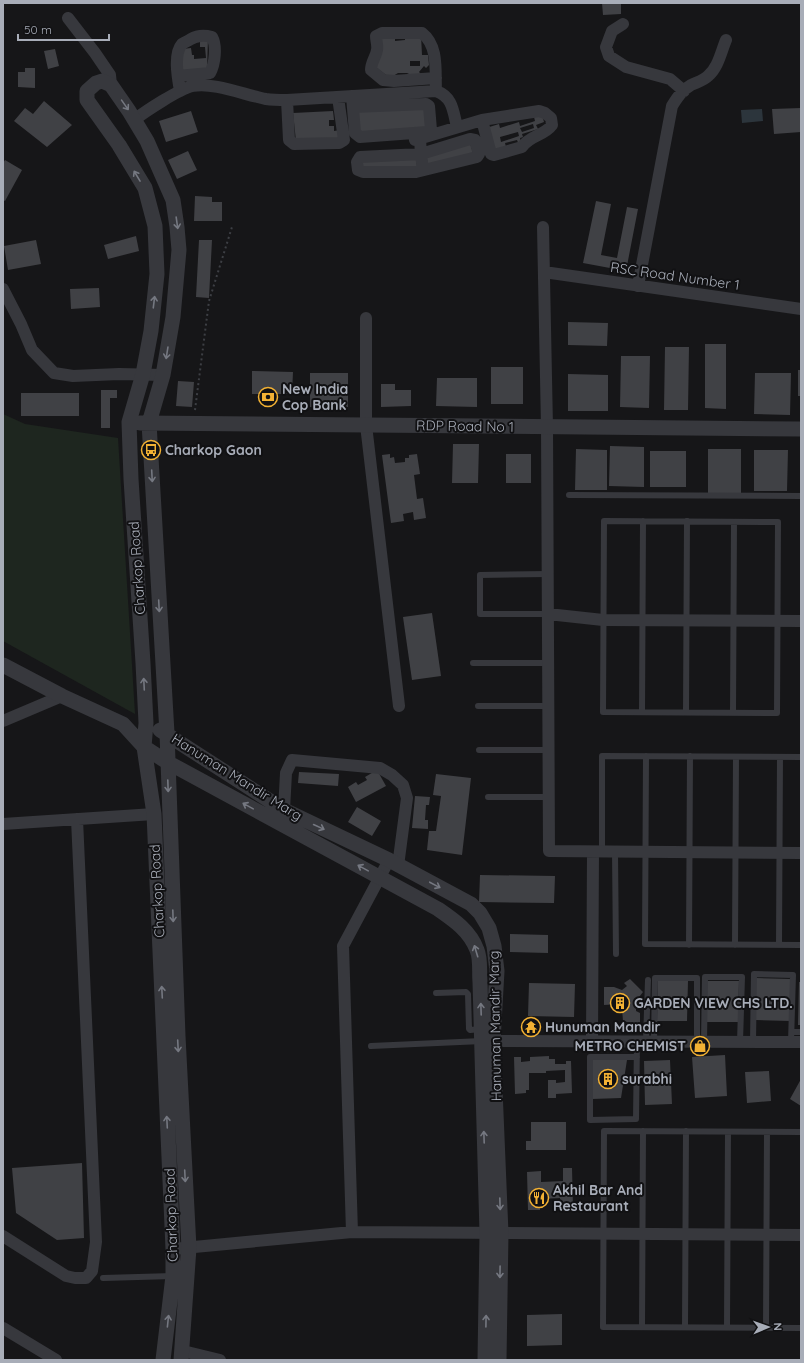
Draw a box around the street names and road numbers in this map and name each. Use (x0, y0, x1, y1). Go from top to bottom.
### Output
street label: RSC Road Number 1 (609, 258, 741, 294)
street label: RDP Road No 1 (416, 416, 514, 436)
street label: Charkop Road (125, 521, 149, 615)
street label: Hanuman Mandir Marg (168, 729, 306, 825)
street label: Charkop Road (146, 844, 168, 938)
street label: Hanuman Mandir Marg (485, 951, 505, 1101)
street label: Charkop Road (160, 1168, 182, 1262)

